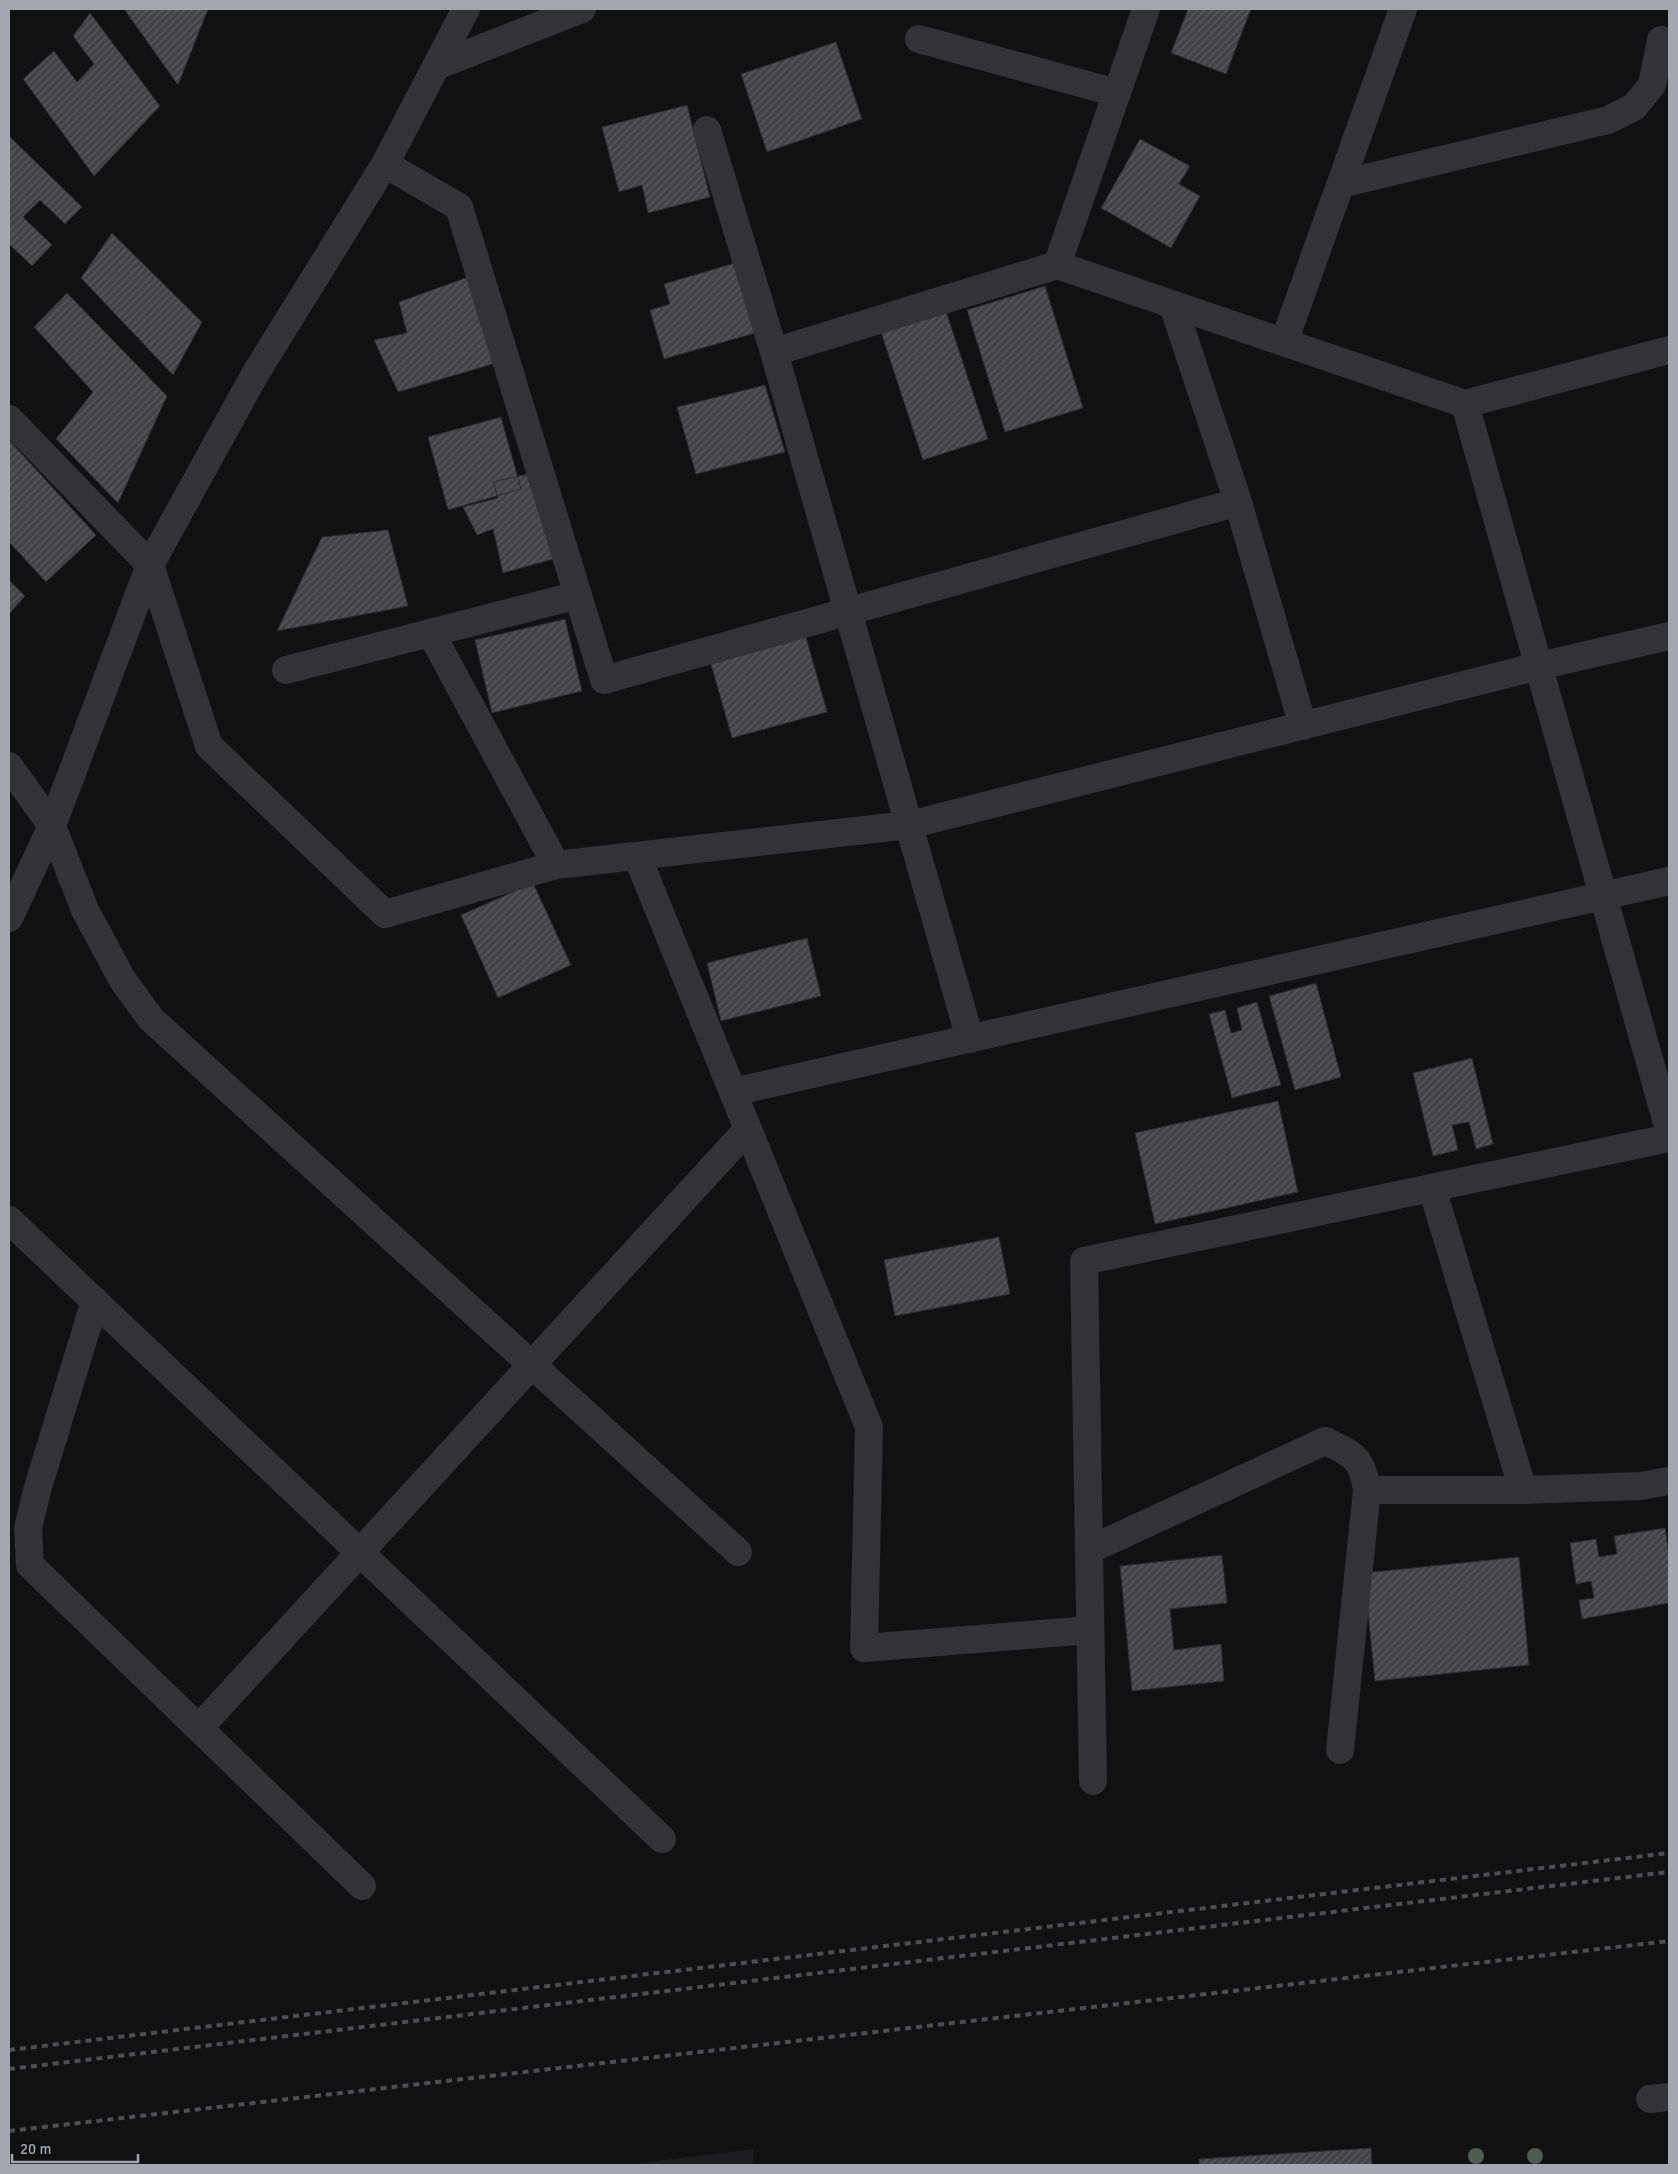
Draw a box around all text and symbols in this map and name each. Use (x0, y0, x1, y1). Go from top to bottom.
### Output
scale bar (12, 2132, 139, 2164)
text: 20 m (20, 2140, 51, 2158)

